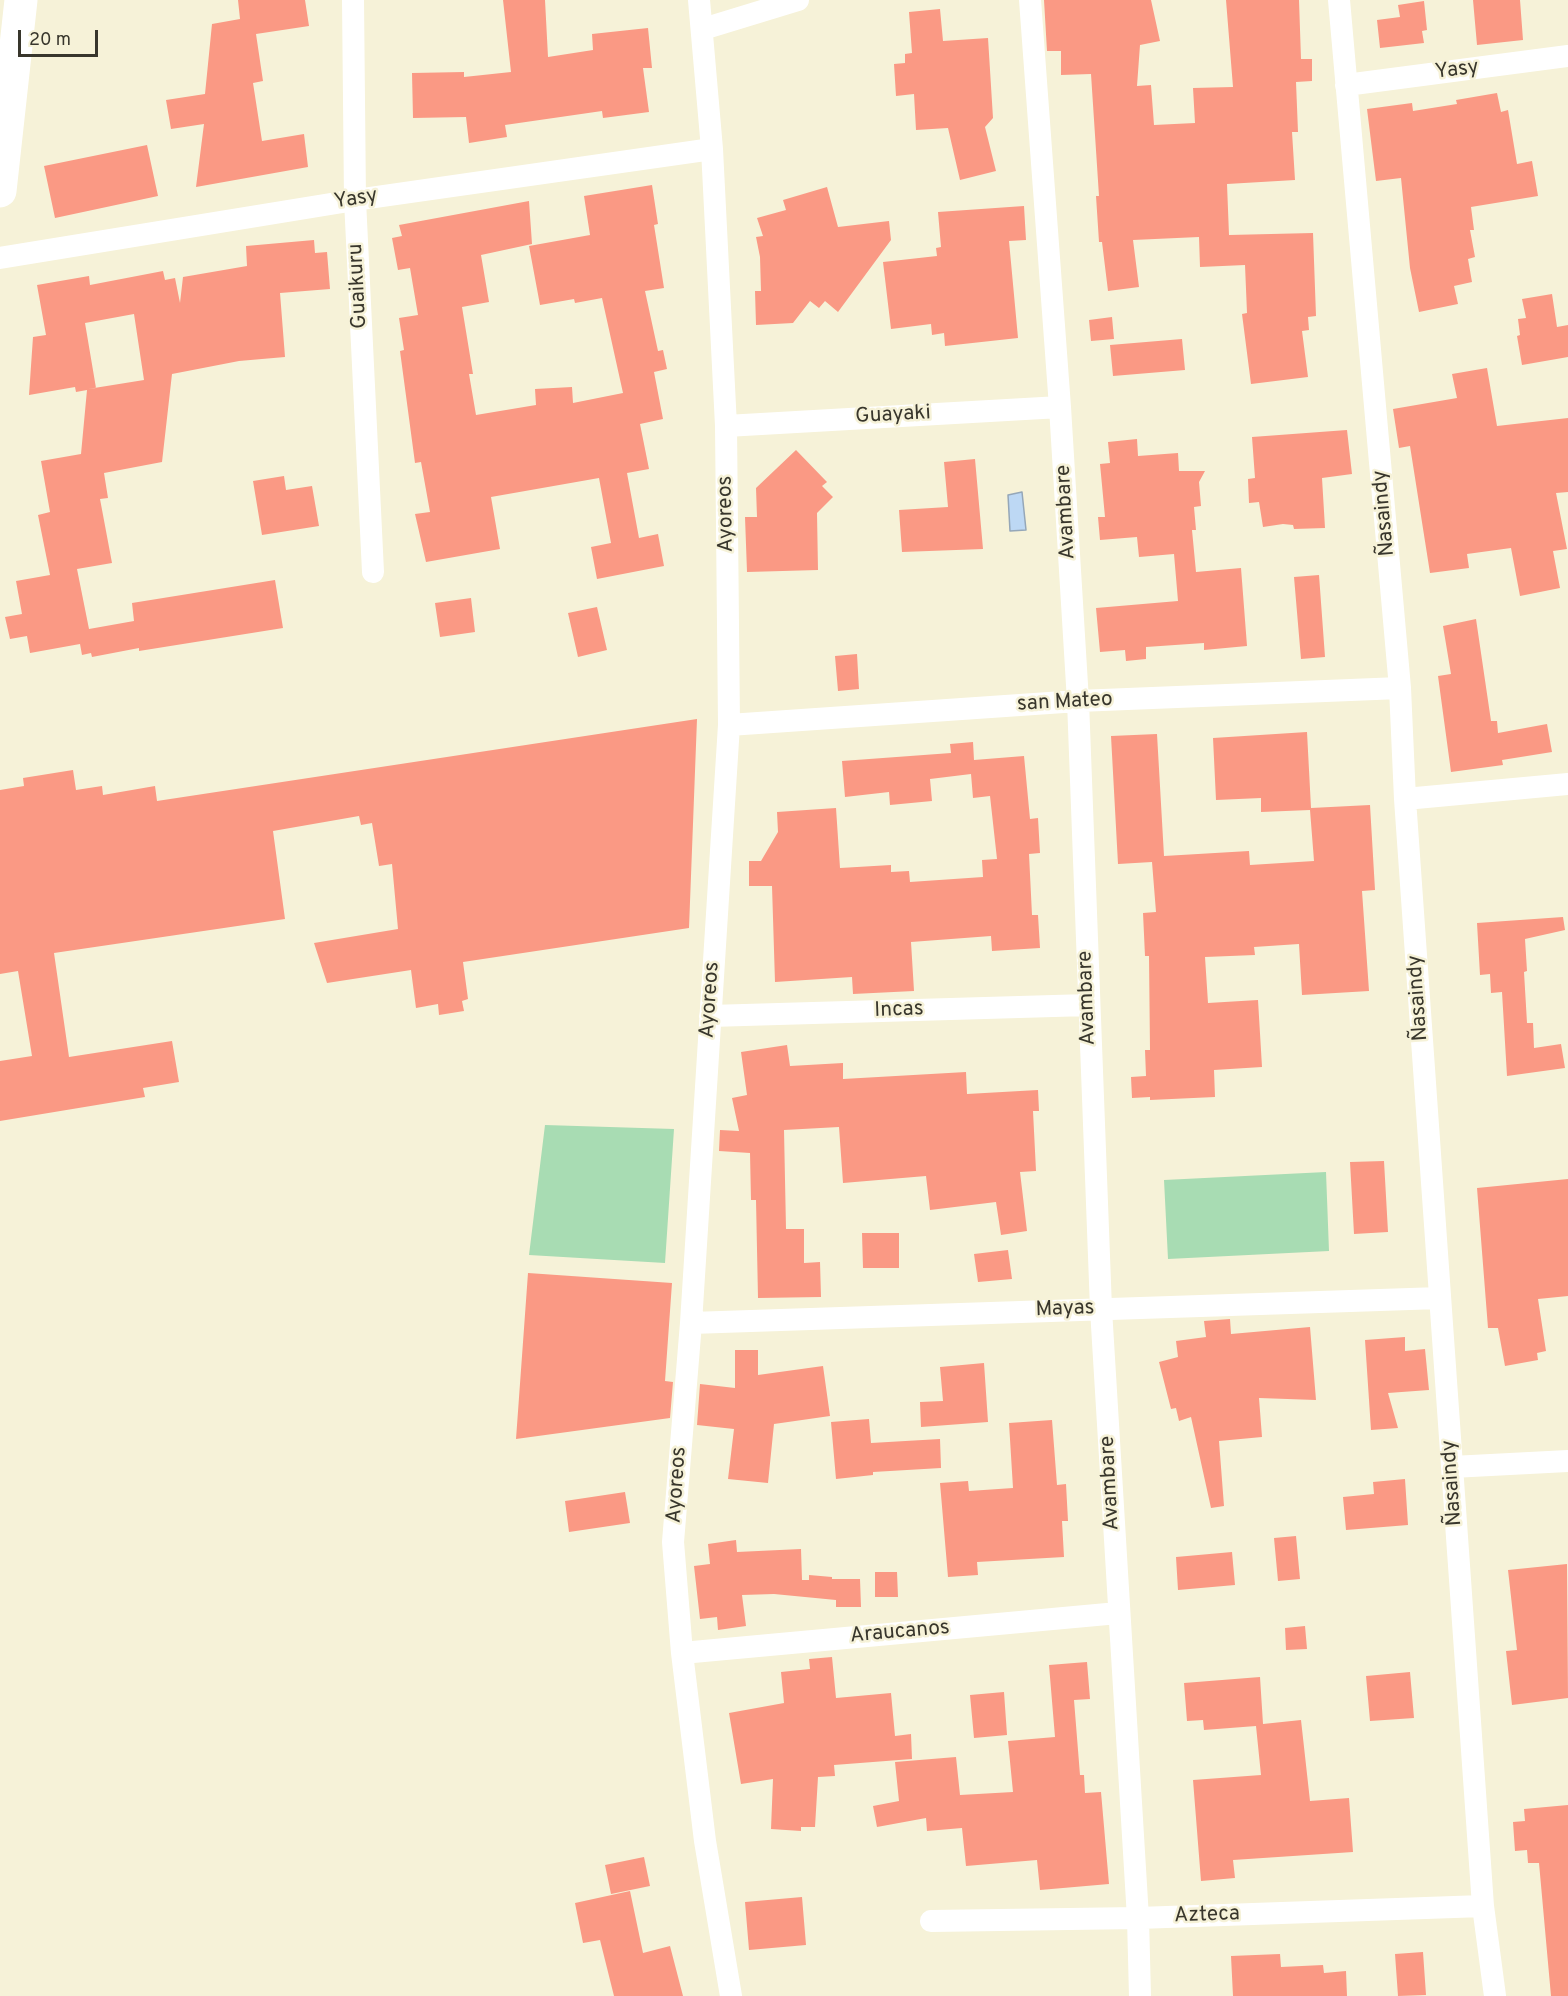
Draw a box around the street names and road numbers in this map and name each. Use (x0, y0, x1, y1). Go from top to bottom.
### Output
street label: Yasy (1434, 56, 1480, 86)
street label: Yasy (332, 184, 380, 216)
street label: Guaikuru (344, 243, 374, 329)
street label: Guayaki (855, 401, 931, 431)
street label: Avambare (1052, 464, 1082, 560)
street label: Ñasaindy (1369, 469, 1401, 557)
street label: Ayoreos (714, 476, 740, 552)
street label: san Mateo (1016, 688, 1114, 718)
street label: Avambare (1074, 950, 1102, 1046)
street label: Ñasaindy (1403, 954, 1435, 1042)
street label: Ayoreos (696, 961, 726, 1039)
street label: Incas (874, 998, 924, 1024)
street label: Mayas (1035, 1296, 1095, 1324)
street label: Avambare (1096, 1435, 1126, 1531)
street label: Ñasaindy (1437, 1439, 1469, 1527)
street label: Ayoreos (663, 1446, 693, 1524)
street label: Araucanos (849, 1616, 951, 1650)
street label: Azteca (1174, 1902, 1240, 1930)

